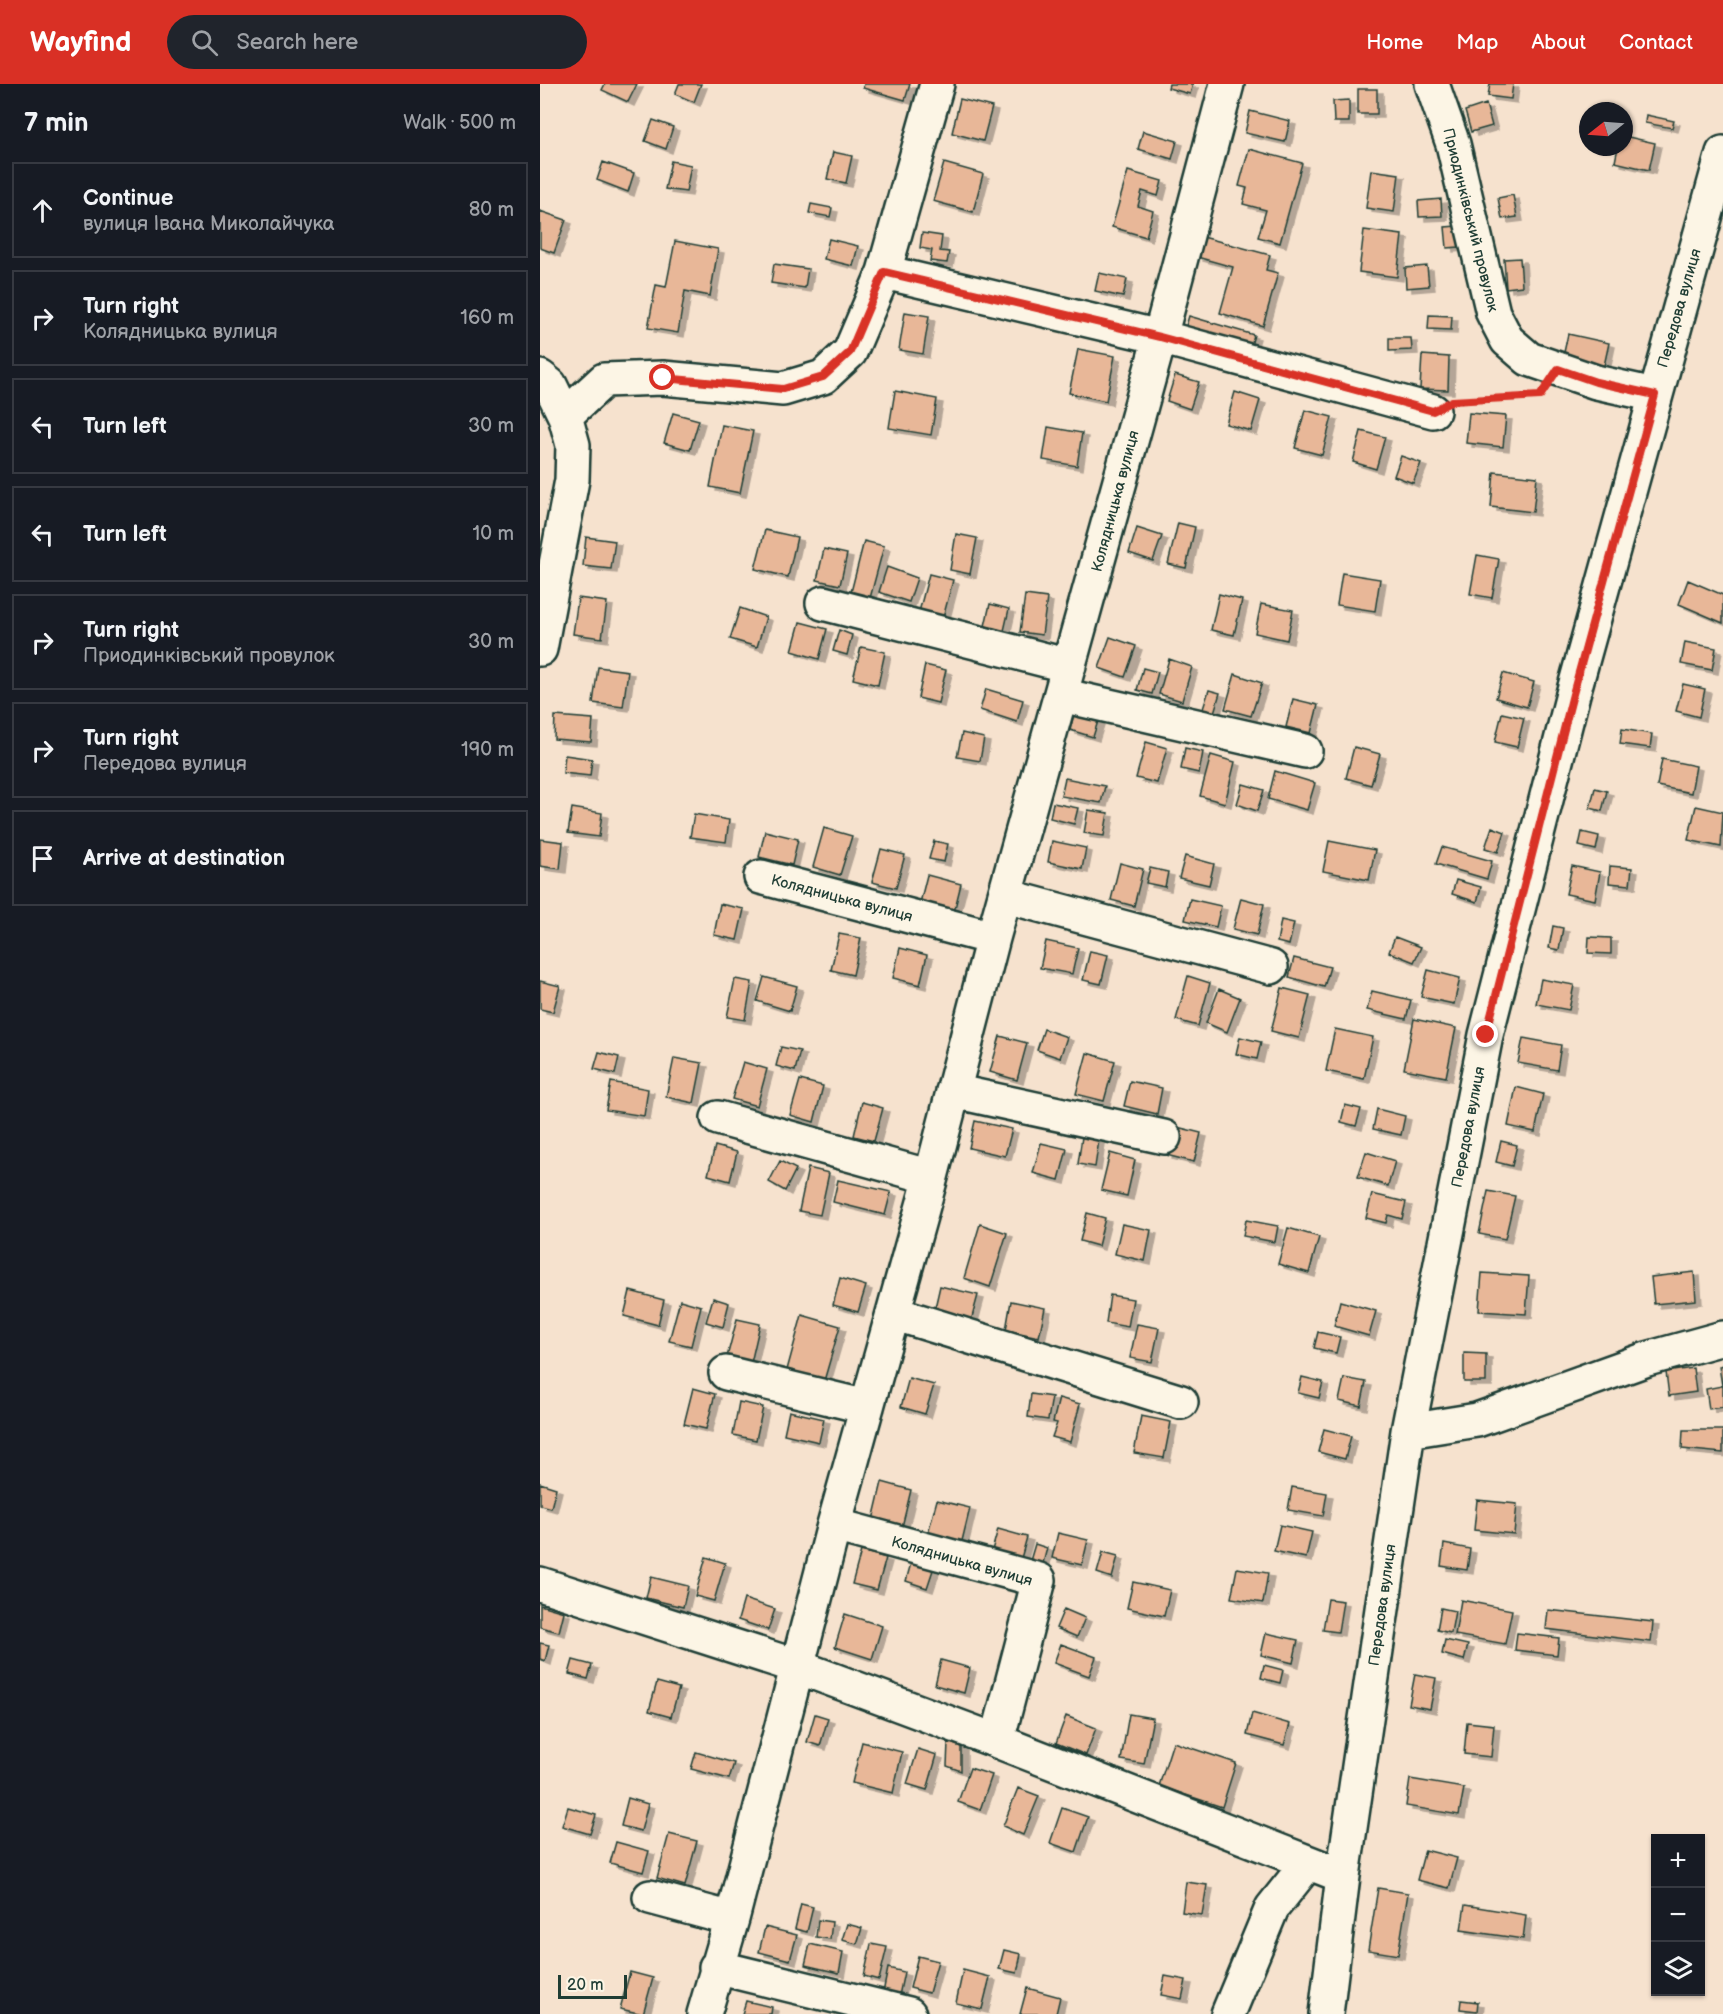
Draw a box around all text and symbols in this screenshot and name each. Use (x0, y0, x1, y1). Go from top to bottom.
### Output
search box (167, 15, 587, 69)
text: Wayfind (30, 26, 131, 59)
icon: search (188, 26, 221, 59)
text: Search here (236, 29, 358, 56)
text: Home (1366, 30, 1423, 55)
text: Map (1456, 30, 1498, 55)
text: About (1531, 30, 1586, 55)
text: Contact (1619, 30, 1693, 55)
north arrow (1579, 102, 1633, 156)
text: 7 min (24, 108, 88, 139)
text: Walk · 500 m (403, 111, 516, 135)
street label: Приодинківський провулок (1438, 126, 1503, 314)
text: Continue (83, 185, 173, 212)
icon: ahead (26, 194, 59, 227)
text: 80 m (469, 198, 514, 222)
text: вулиця Івана Миколайчука (83, 212, 335, 236)
street label: Передова вулиця (1653, 246, 1706, 370)
text: Turn right (83, 293, 179, 320)
icon: right (26, 302, 59, 335)
text: 160 m (460, 306, 514, 330)
text: Колядницька вулиця (83, 320, 278, 344)
route start (649, 364, 675, 390)
icon: left (26, 410, 59, 443)
text: Turn left (83, 413, 167, 440)
text: 30 m (468, 414, 514, 438)
street label: Колядницька вулиця (1087, 428, 1144, 574)
icon: left (26, 518, 59, 551)
text: Turn left (83, 521, 167, 548)
text: 10 m (473, 522, 514, 546)
text: Turn right (83, 617, 179, 644)
icon: right (26, 626, 59, 659)
text: 30 m (468, 630, 514, 654)
text: Приодинківський провулок (83, 644, 335, 668)
text: Turn right (83, 725, 179, 752)
icon: right (26, 734, 59, 767)
text: 190 m (461, 738, 514, 762)
text: Передова вулиця (83, 752, 247, 776)
icon: arrive (26, 842, 59, 875)
text: Arrive at destination (83, 845, 285, 872)
street label: Колядницька вулиця (769, 870, 915, 927)
route end (1472, 1021, 1498, 1047)
street label: Передова вулиця (1447, 1065, 1490, 1189)
street label: Колядницька вулиця (889, 1532, 1035, 1591)
street label: Передова вулиця (1365, 1543, 1400, 1667)
map controls (1651, 1834, 1705, 1996)
button: + (1651, 1834, 1705, 1888)
button: − (1651, 1888, 1705, 1942)
button: layers (1651, 1942, 1705, 1996)
scale bar (558, 1972, 627, 2000)
text: 20 m (567, 1976, 603, 1995)

